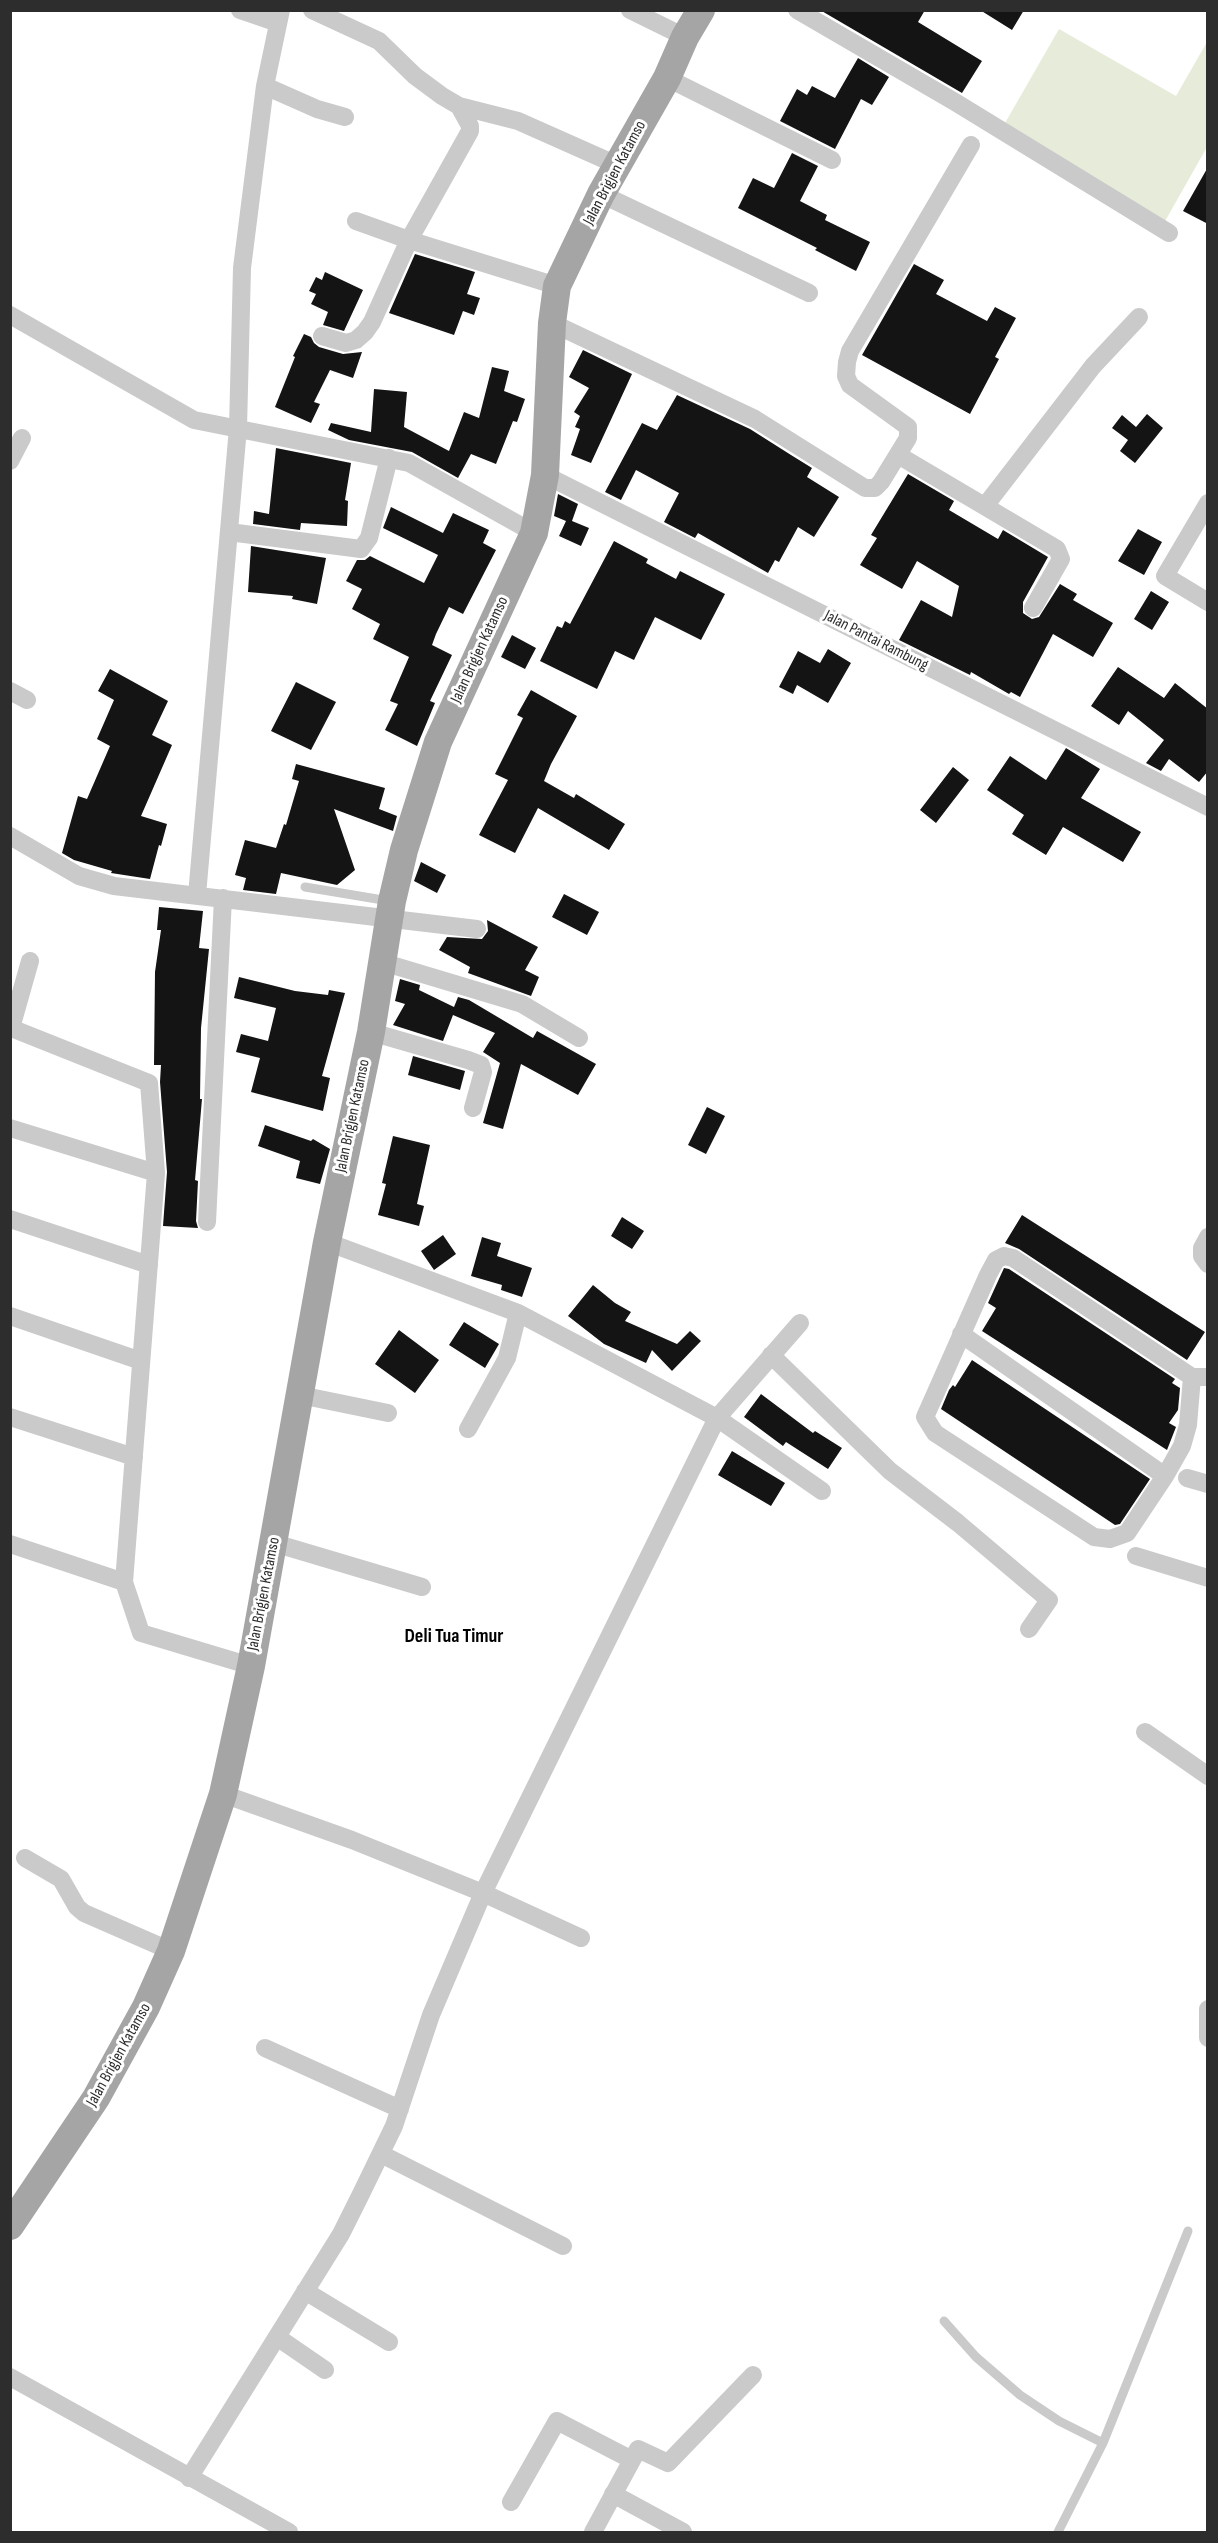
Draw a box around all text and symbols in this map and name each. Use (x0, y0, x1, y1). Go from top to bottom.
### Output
street label: Jalan Brigjen Katamso (580, 118, 650, 228)
street label: Jalan Brigjen Katamso (447, 594, 513, 706)
street label: Jalan Pantai Rambung (821, 607, 931, 675)
street label: Jalan Brigjen Katamso (332, 1058, 374, 1174)
street label: Jalan Brigjen Katamso (244, 1536, 284, 1652)
district label: Deli Tua Timur (405, 1625, 503, 1649)
street label: Jalan Brigjen Katamso (83, 2000, 155, 2110)

